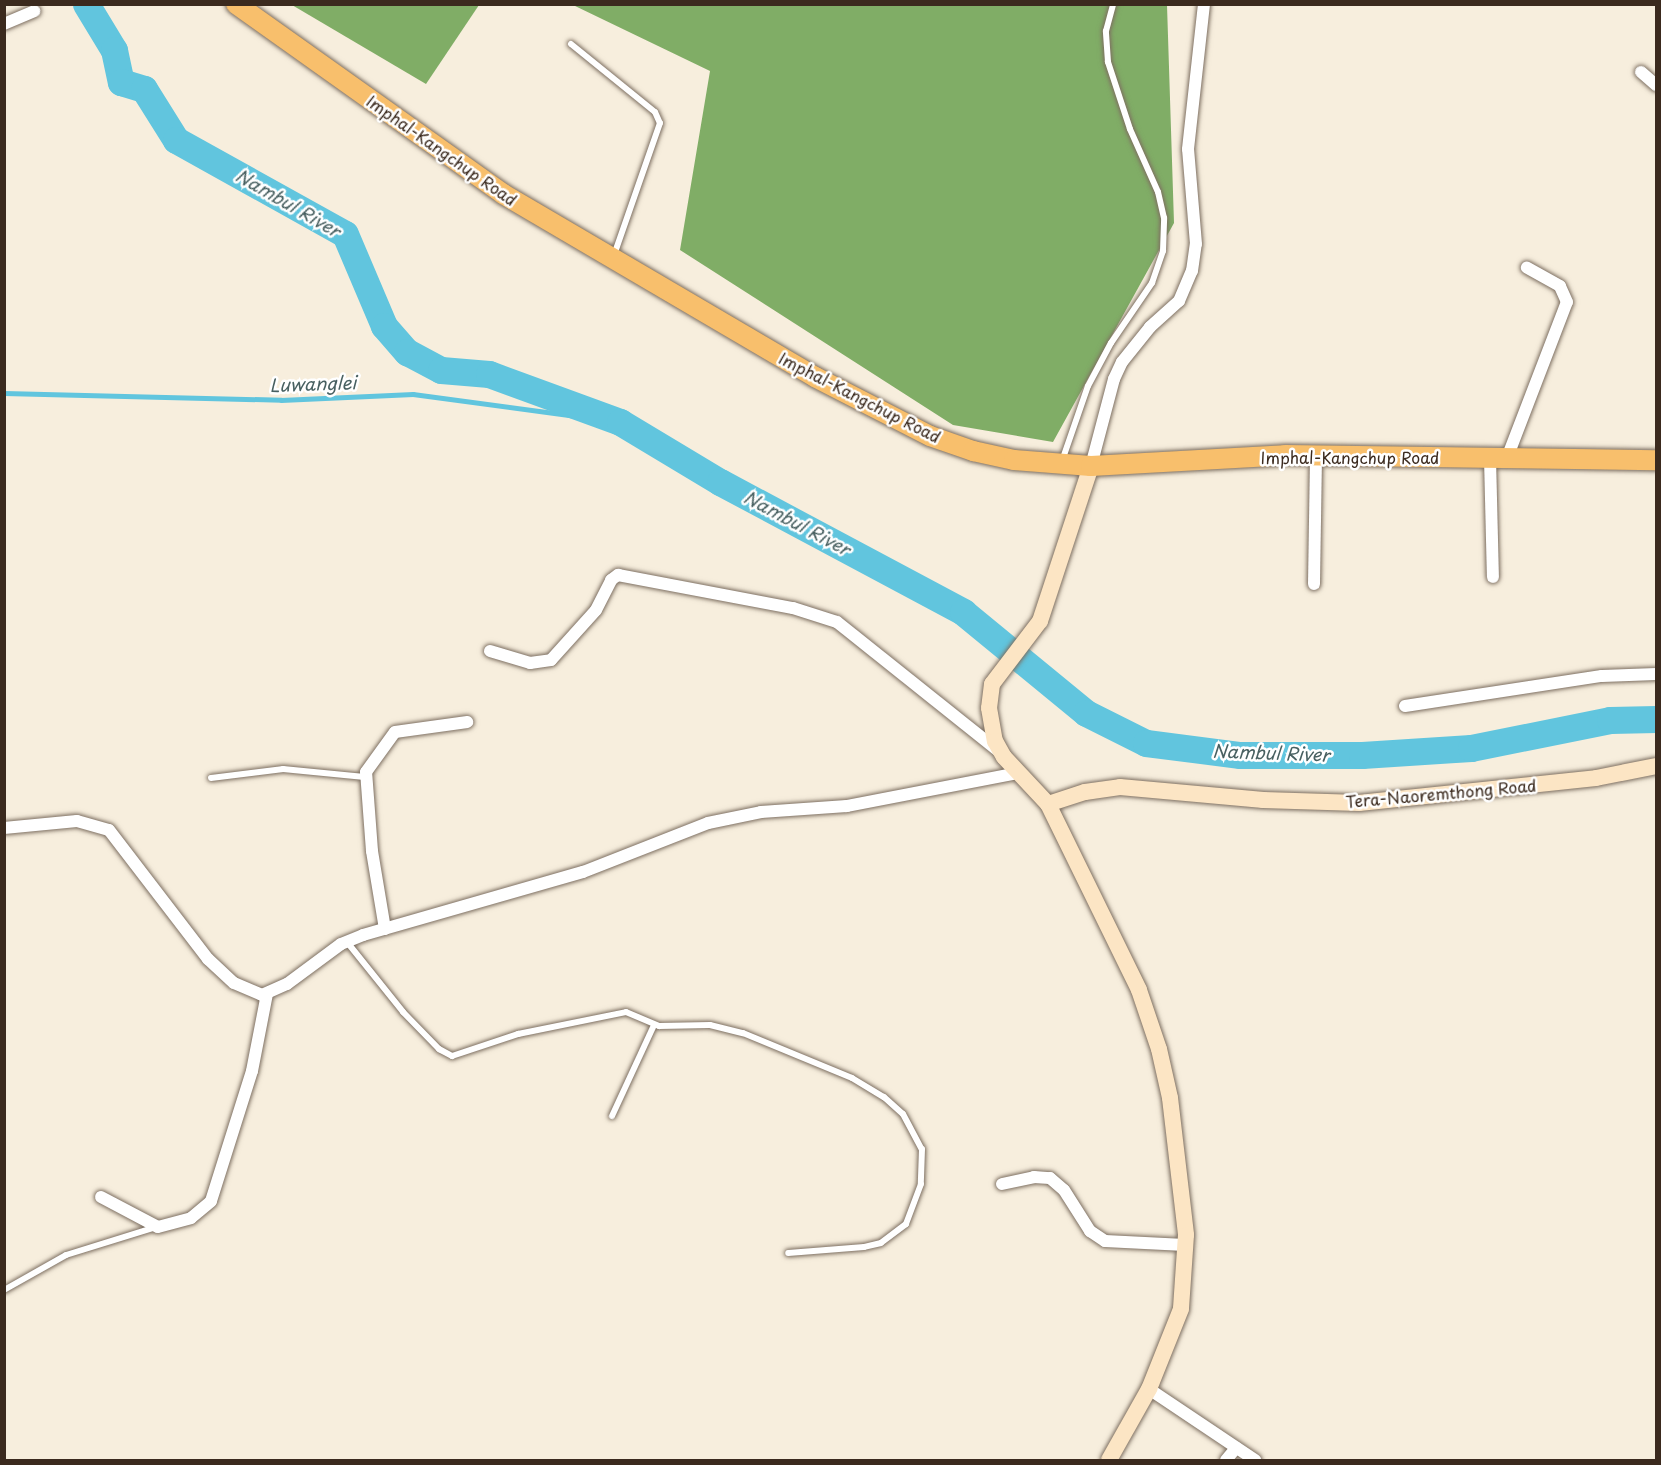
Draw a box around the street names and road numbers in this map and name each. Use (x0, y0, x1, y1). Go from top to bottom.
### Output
street label: Imphal-Kangchup Road (363, 91, 521, 209)
street label: Imphal-Kangchup Road (776, 348, 944, 446)
street label: Imphal-Kangchup Road (1260, 447, 1440, 467)
street label: Tera-Naoremthong Road (1345, 775, 1537, 811)

